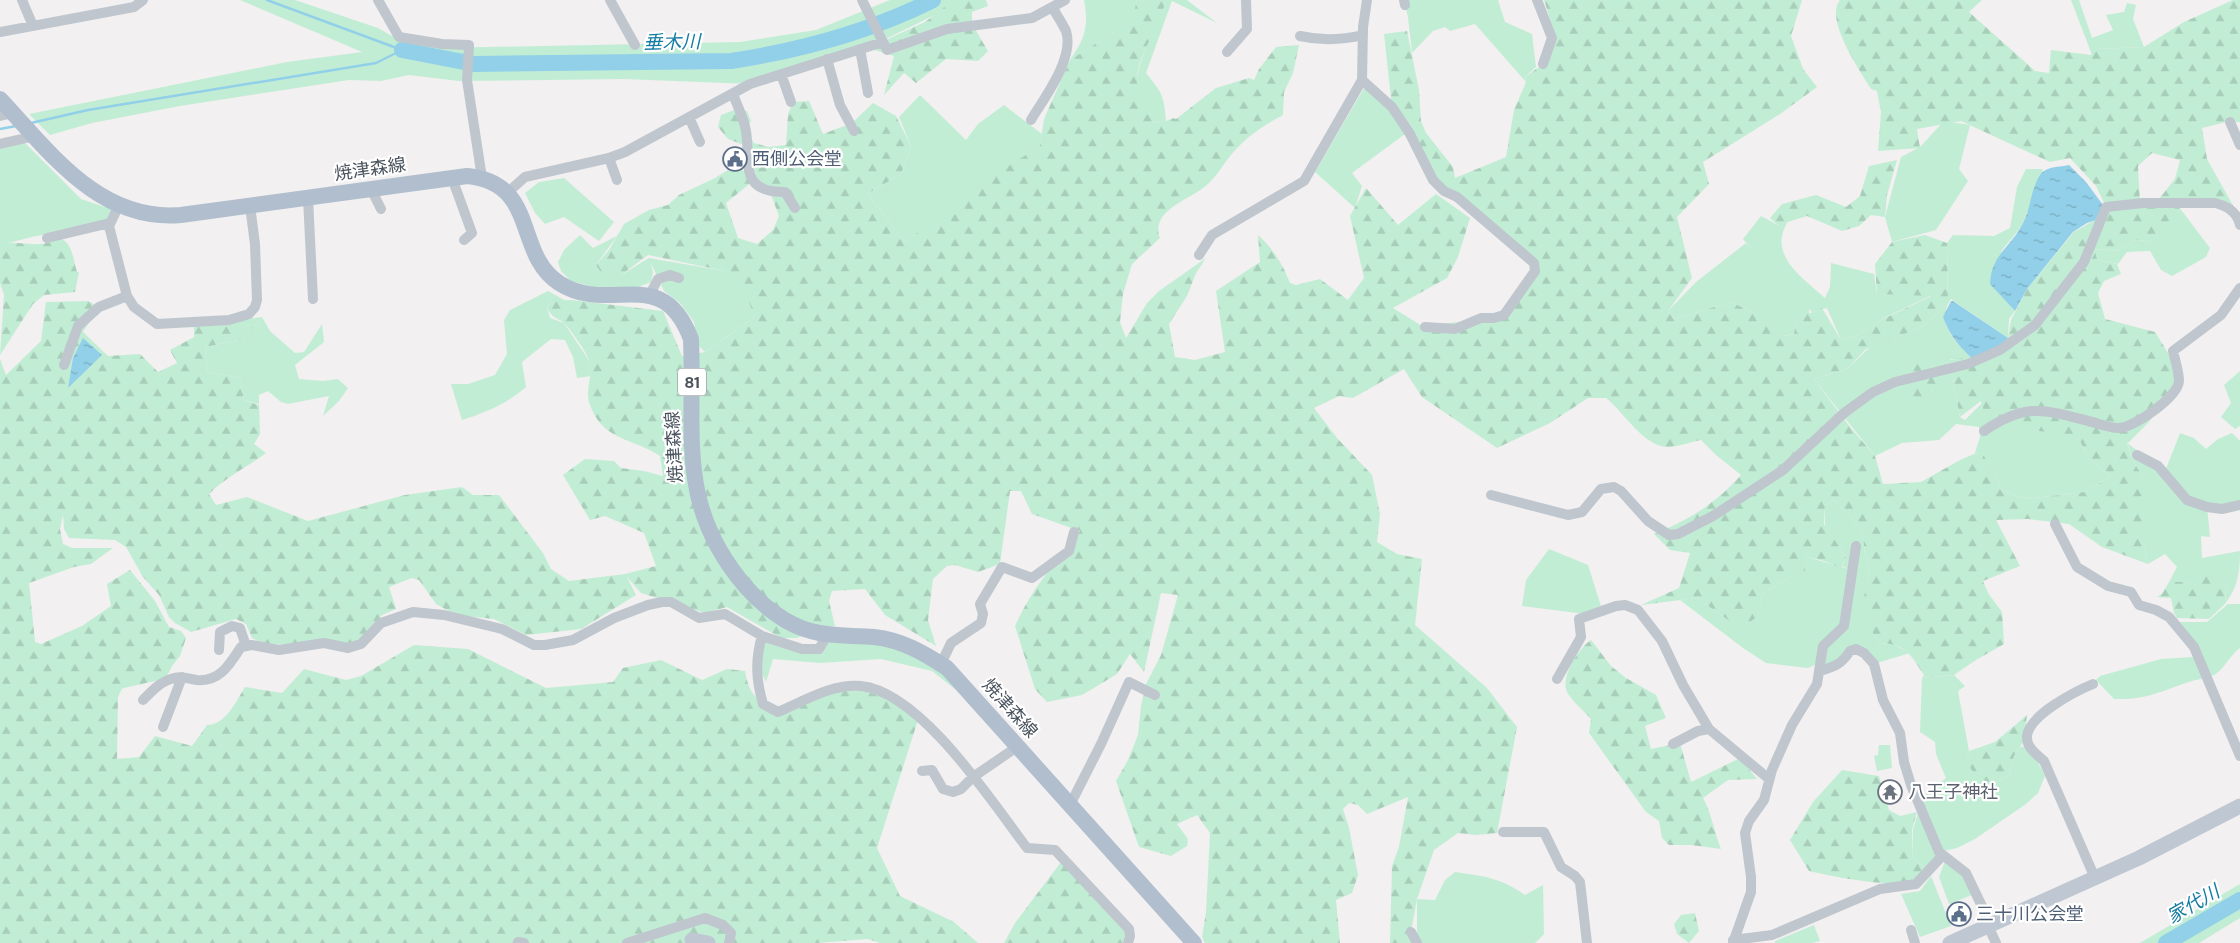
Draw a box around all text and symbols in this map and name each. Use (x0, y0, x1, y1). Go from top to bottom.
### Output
water label: 垂木川 (643, 29, 703, 55)
public building icon: 西側公会堂 (722, 146, 748, 172)
place label: 西側公会堂 (752, 147, 842, 171)
street label: 焼津森線 (333, 152, 407, 186)
road number: 81 (678, 368, 706, 396)
street label: 焼津森線 (660, 410, 688, 484)
street label: 焼津森線 (977, 673, 1043, 743)
temple icon: 八王子神社 (1877, 779, 1903, 805)
place label: 八王子神社 (1908, 780, 1998, 804)
water label: 家代川 (2162, 878, 2226, 929)
public building icon: 三十川公会堂 (1946, 901, 1972, 927)
place label: 三十川公会堂 (1976, 902, 2084, 926)

